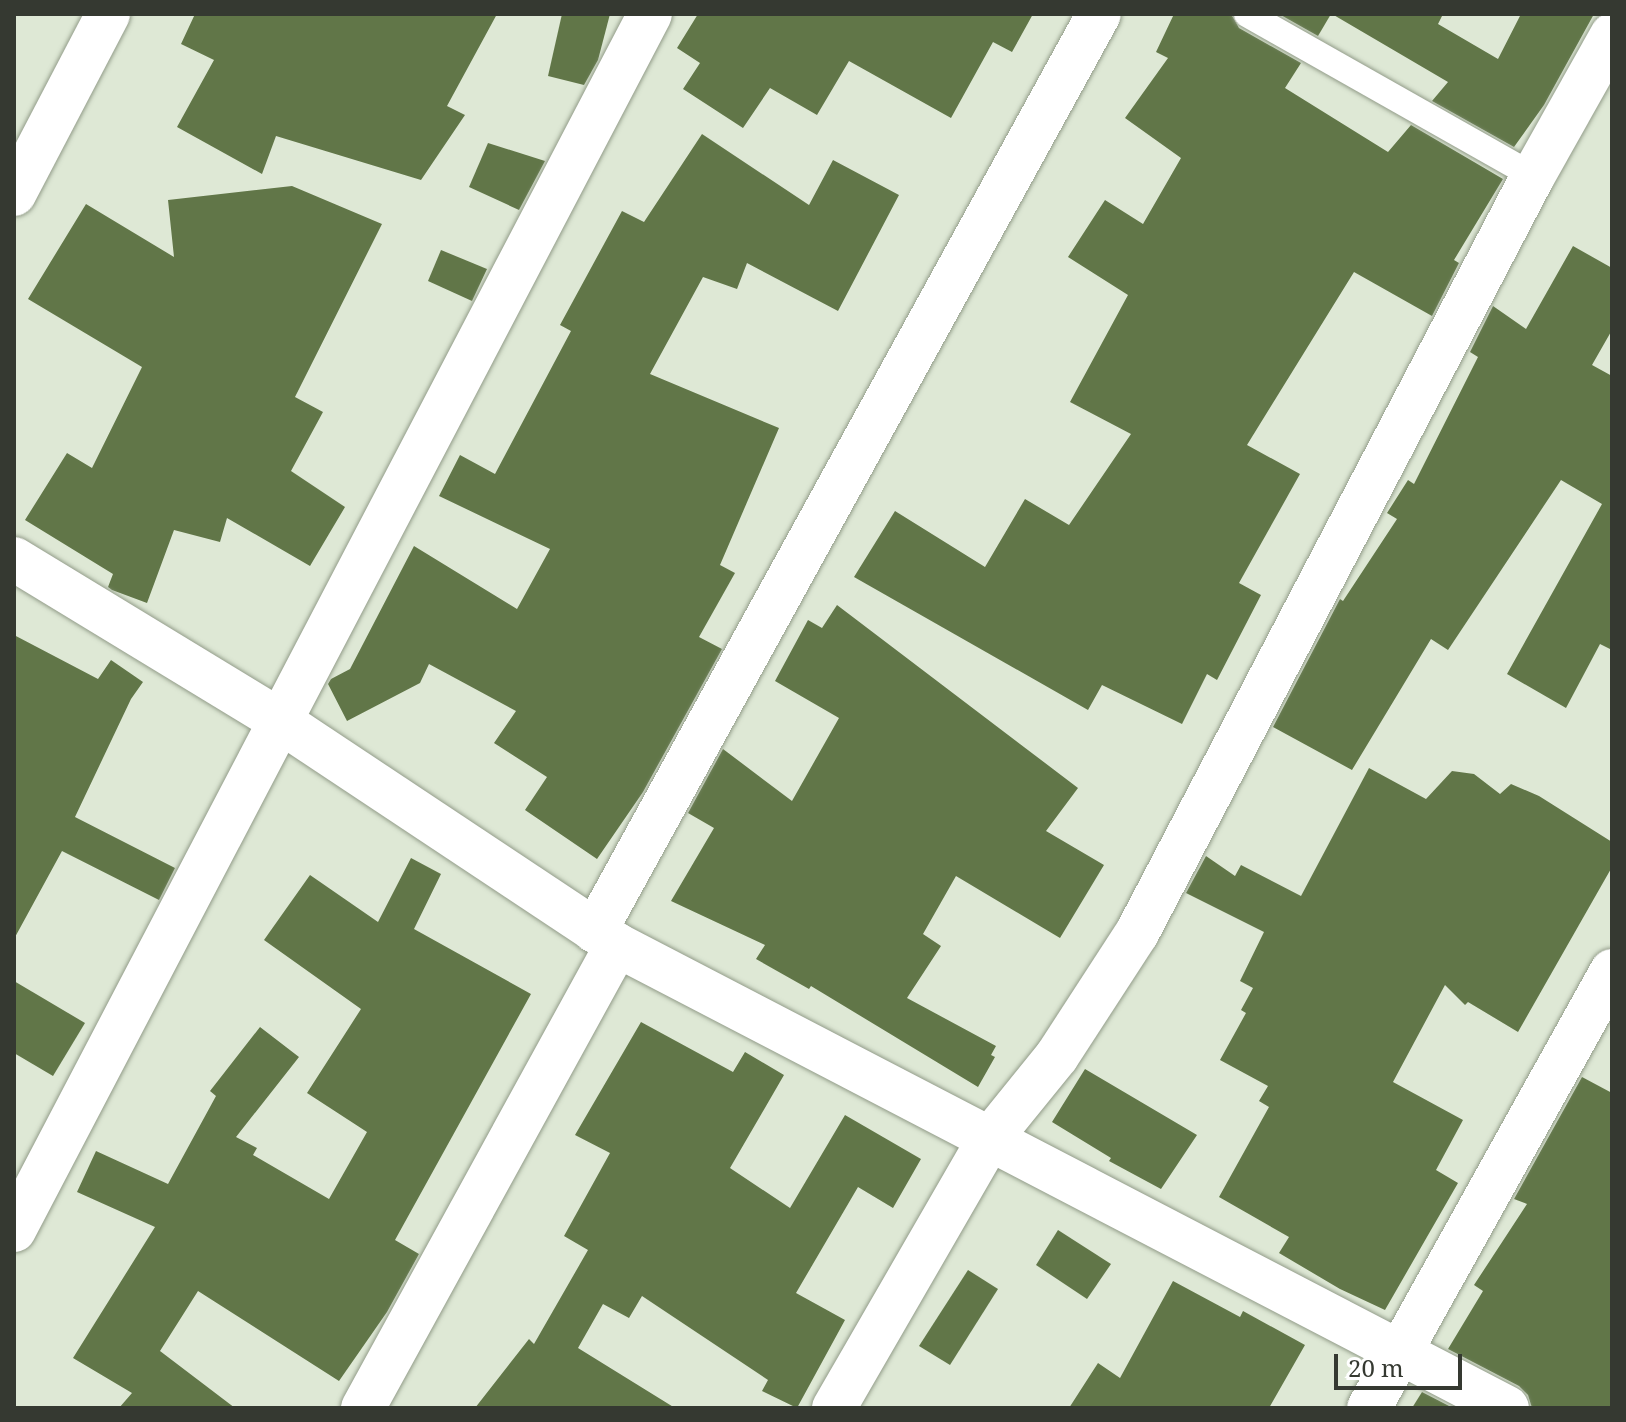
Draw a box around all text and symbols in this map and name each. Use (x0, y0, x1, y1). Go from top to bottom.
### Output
scale bar (1338, 1338, 1466, 1388)
text: 20 m (1348, 1351, 1404, 1384)

